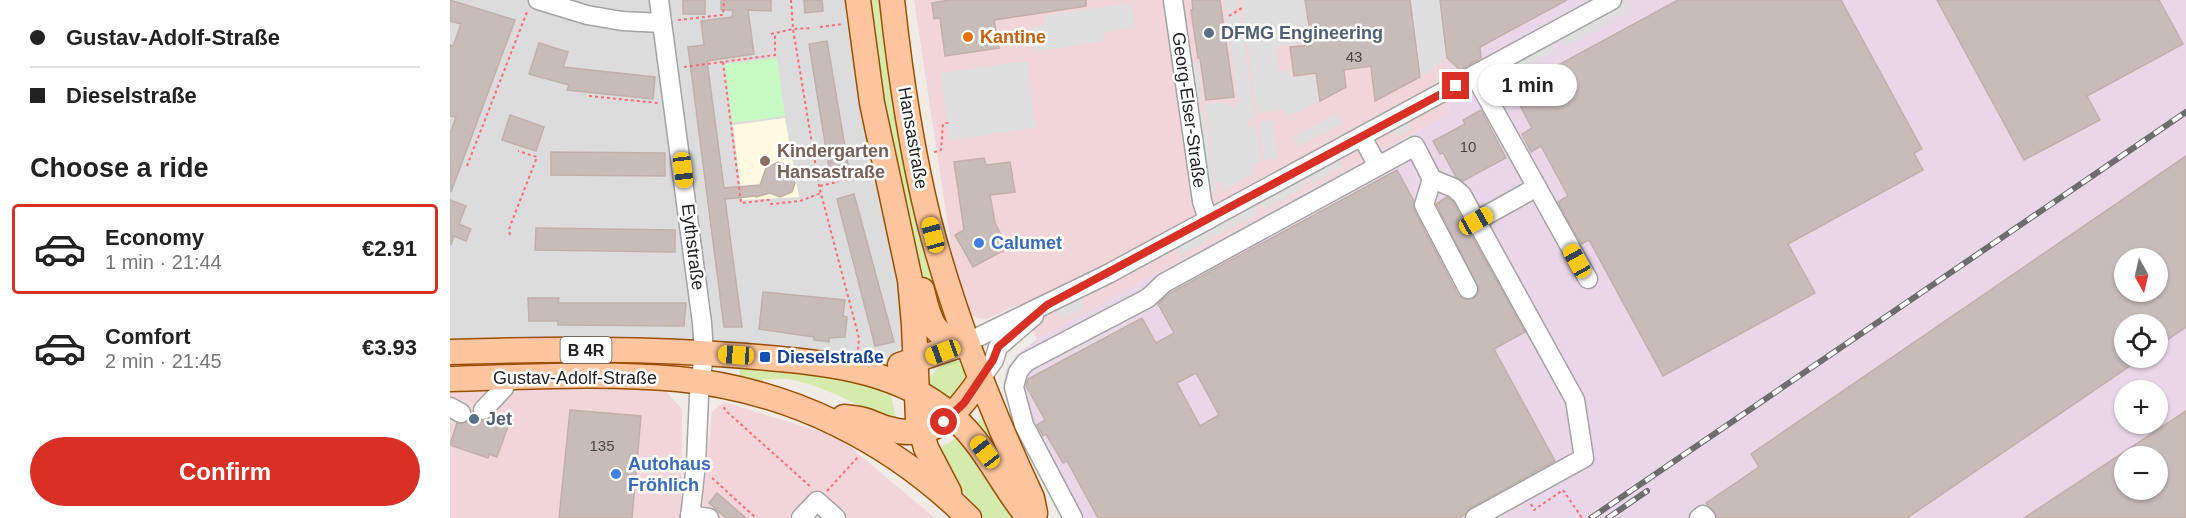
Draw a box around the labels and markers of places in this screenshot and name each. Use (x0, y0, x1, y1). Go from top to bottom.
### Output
place label: DFMG Engineering (1221, 23, 1383, 43)
marker: DFMG Engineering (1202, 26, 1216, 40)
place label: Kantine (980, 27, 1046, 47)
marker: Kantine (961, 30, 975, 44)
place label: Kindergarten Hansastraße (777, 141, 889, 182)
marker: Kindergarten Hansastraße (758, 154, 772, 168)
place label: Calumet (991, 233, 1062, 253)
marker: Calumet (972, 236, 986, 250)
place label: Dieselstraße (777, 347, 884, 367)
marker: Dieselstraße (758, 350, 772, 364)
place label: Jet (486, 409, 512, 429)
marker: Jet (467, 412, 481, 426)
place label: Autohaus Fröhlich (628, 454, 711, 495)
marker: Autohaus Fröhlich (609, 467, 623, 481)

